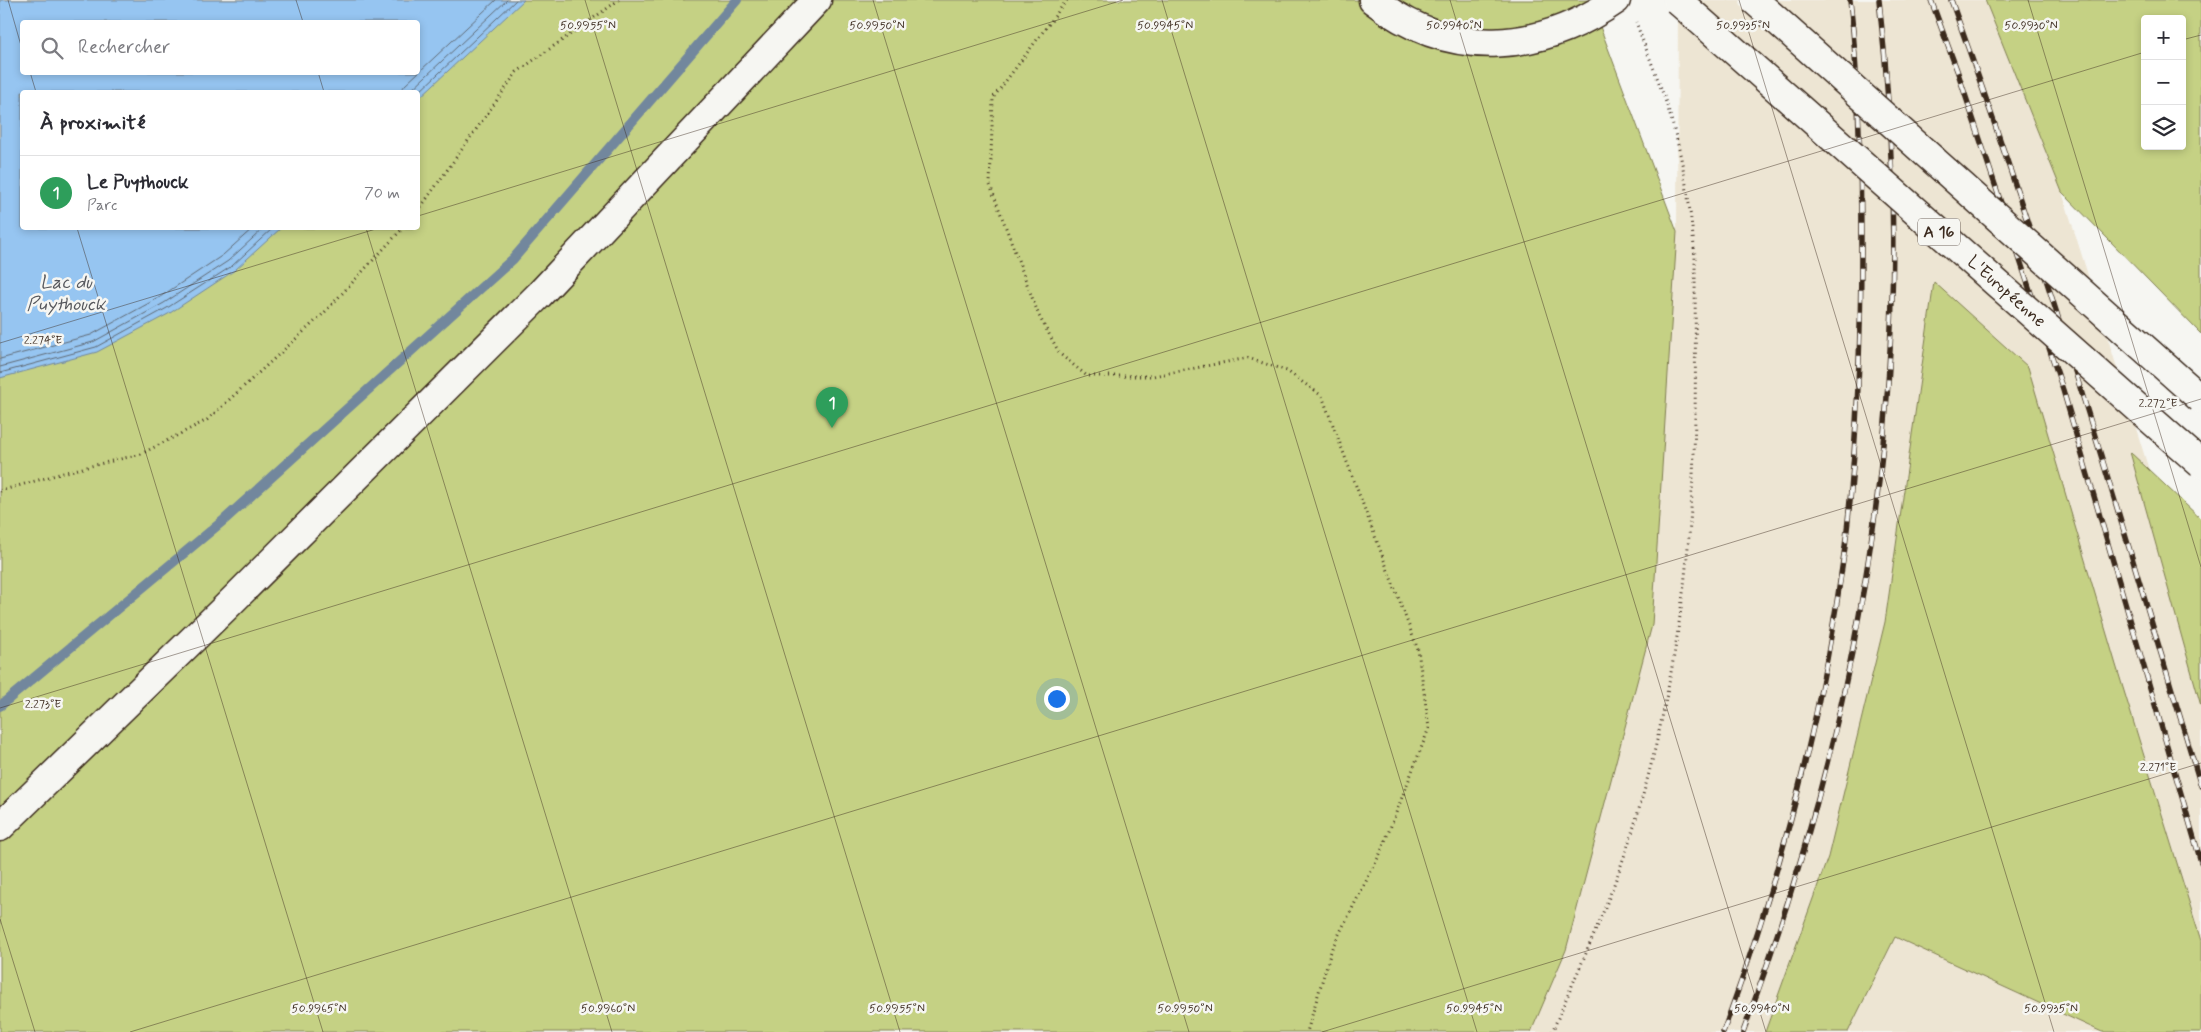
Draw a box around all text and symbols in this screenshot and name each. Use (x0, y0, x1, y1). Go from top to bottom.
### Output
map controls (2141, 15, 2186, 150)
button: + (2141, 15, 2186, 60)
text: 50.9955°N (560, 18, 616, 34)
text: 50.9950°N (849, 18, 905, 34)
text: 50.9945°N (1137, 18, 1193, 34)
text: 50.9940°N (1426, 18, 1482, 34)
text: 50.9935°N (1716, 18, 1770, 34)
text: 50.9930°N (2004, 18, 2058, 34)
search box (20, 20, 420, 75)
icon: search (38, 34, 66, 62)
text: Rechercher (78, 35, 170, 60)
button: − (2141, 60, 2186, 105)
button: layers (2141, 105, 2186, 150)
text: À proximité (40, 109, 146, 137)
text: Le Puythouck (87, 170, 189, 195)
text: 1 (52, 183, 60, 204)
text: 70 m (364, 183, 400, 204)
text: Parc (87, 195, 117, 216)
road number: A 16 (1918, 218, 1960, 246)
street label: L'Européenne (1962, 250, 2051, 333)
water label: Lac du Puythouck (27, 270, 107, 317)
text: 2.274°E (24, 333, 62, 349)
pin: 1 (816, 387, 848, 428)
text: 2.272°E (2139, 396, 2177, 412)
your location (1044, 686, 1070, 712)
text: 2.273°E (25, 697, 61, 713)
text: 2.271°E (2140, 760, 2176, 776)
text: 50.9965°N (292, 1001, 346, 1017)
text: 50.9960°N (581, 1001, 635, 1017)
text: 50.9955°N (869, 1001, 925, 1017)
text: 50.9950°N (1157, 1001, 1213, 1017)
text: 50.9945°N (1446, 1001, 1502, 1017)
text: 50.9940°N (1734, 1001, 1790, 1017)
text: 50.9935°N (2024, 1001, 2078, 1017)

